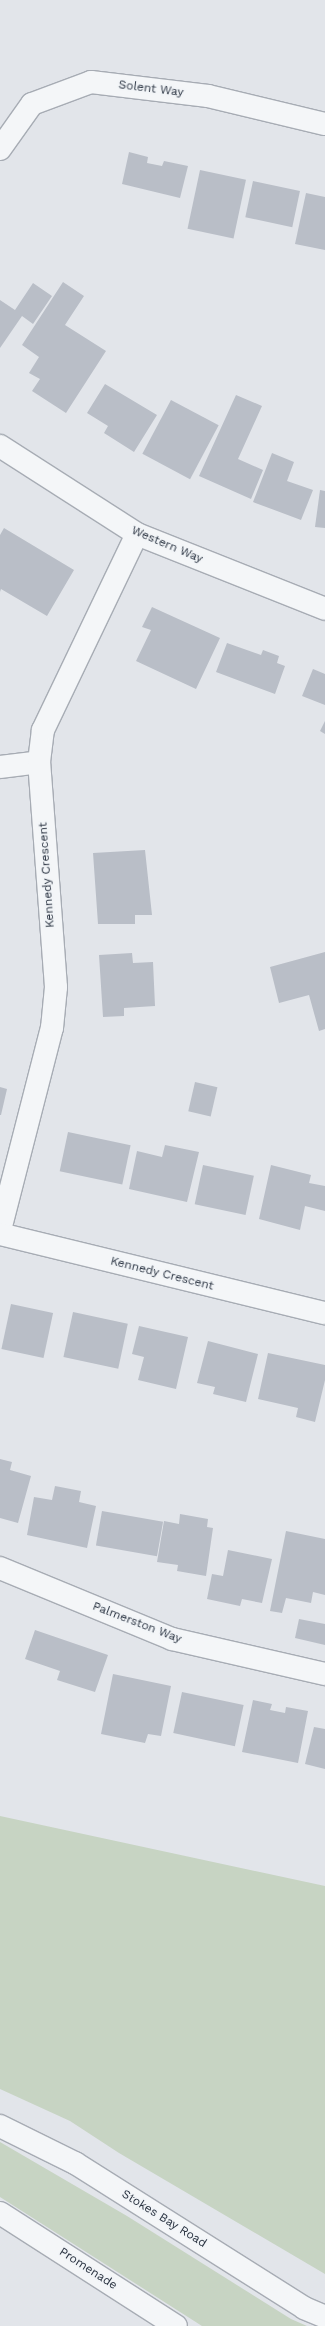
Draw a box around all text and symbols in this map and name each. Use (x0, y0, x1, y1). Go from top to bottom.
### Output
street label: Solent Way (118, 78, 184, 100)
street label: Western Way (129, 523, 205, 567)
street label: Kennedy Crescent (36, 822, 58, 928)
street label: Kennedy Crescent (109, 1254, 215, 1294)
street label: Palmerston Way (90, 1599, 184, 1647)
street label: Stokes Bay Road (119, 2187, 209, 2251)
street label: Promenade (56, 2245, 120, 2293)

